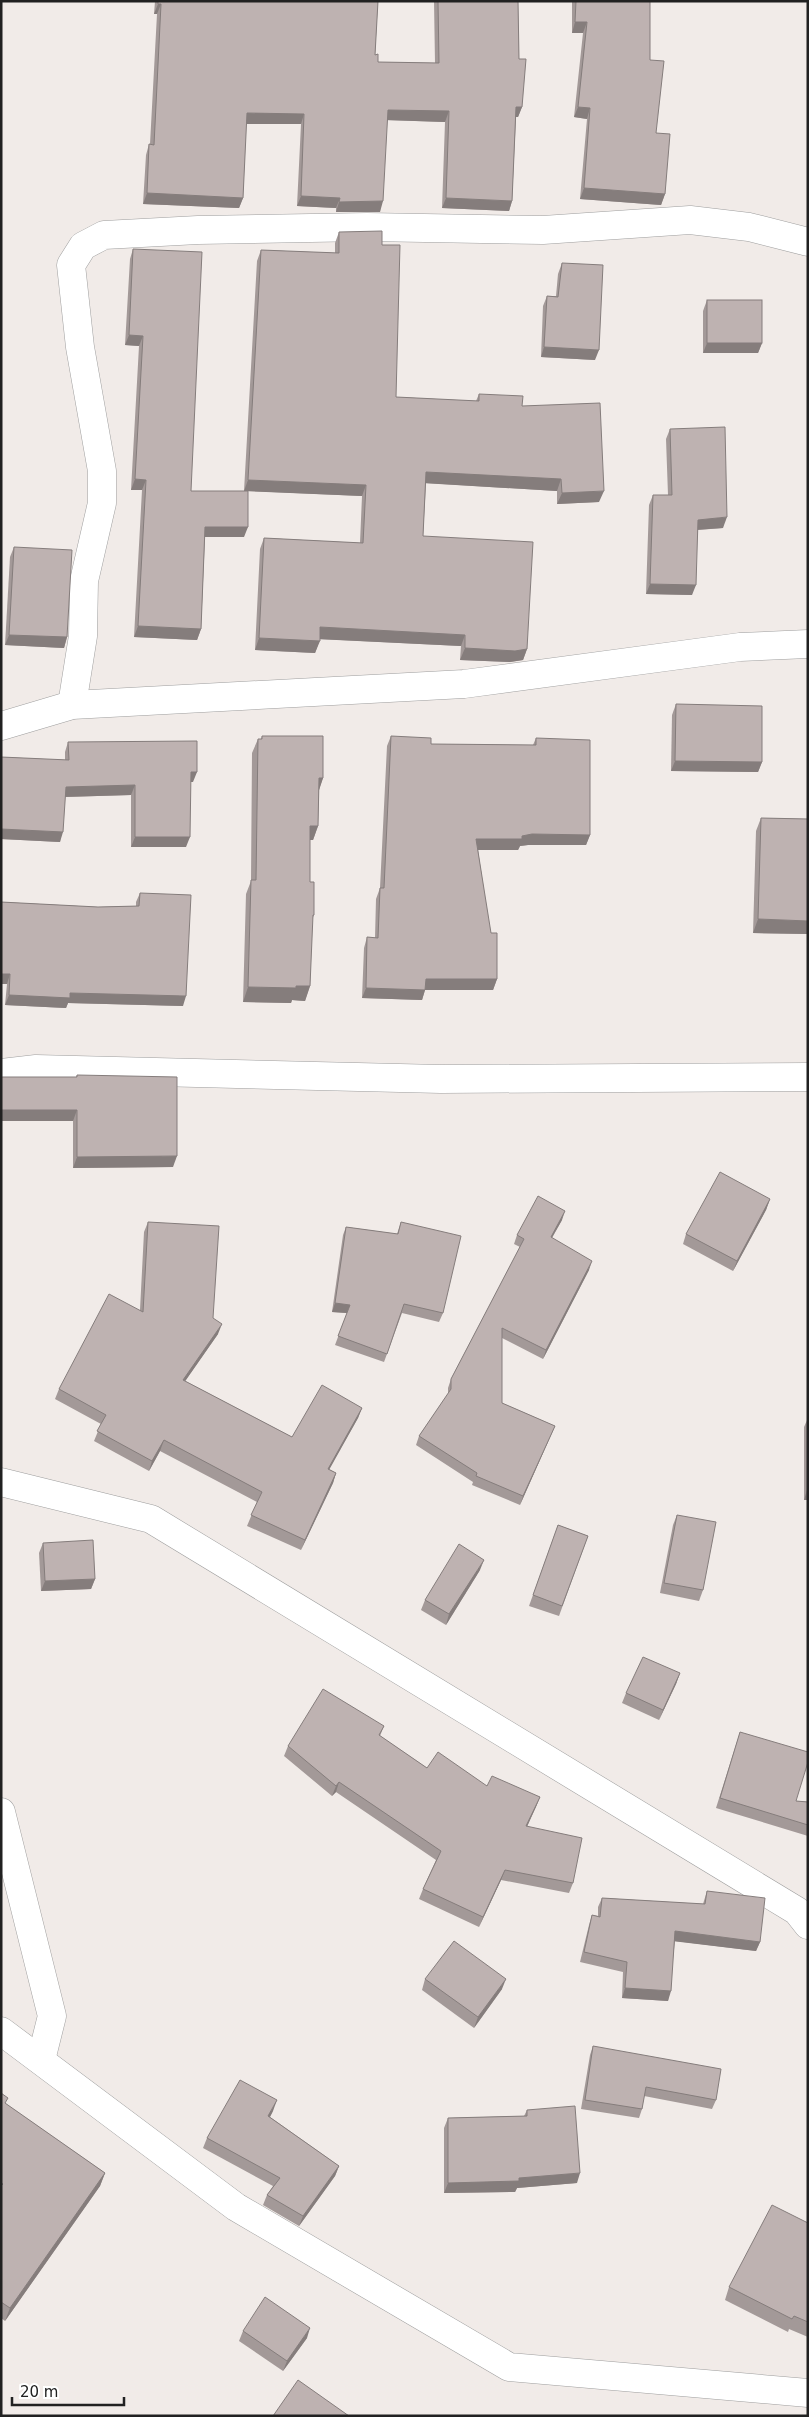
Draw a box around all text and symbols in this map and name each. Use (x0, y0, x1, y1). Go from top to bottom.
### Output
scale bar (12, 2374, 125, 2406)
text: 20 m (20, 2383, 58, 2401)

